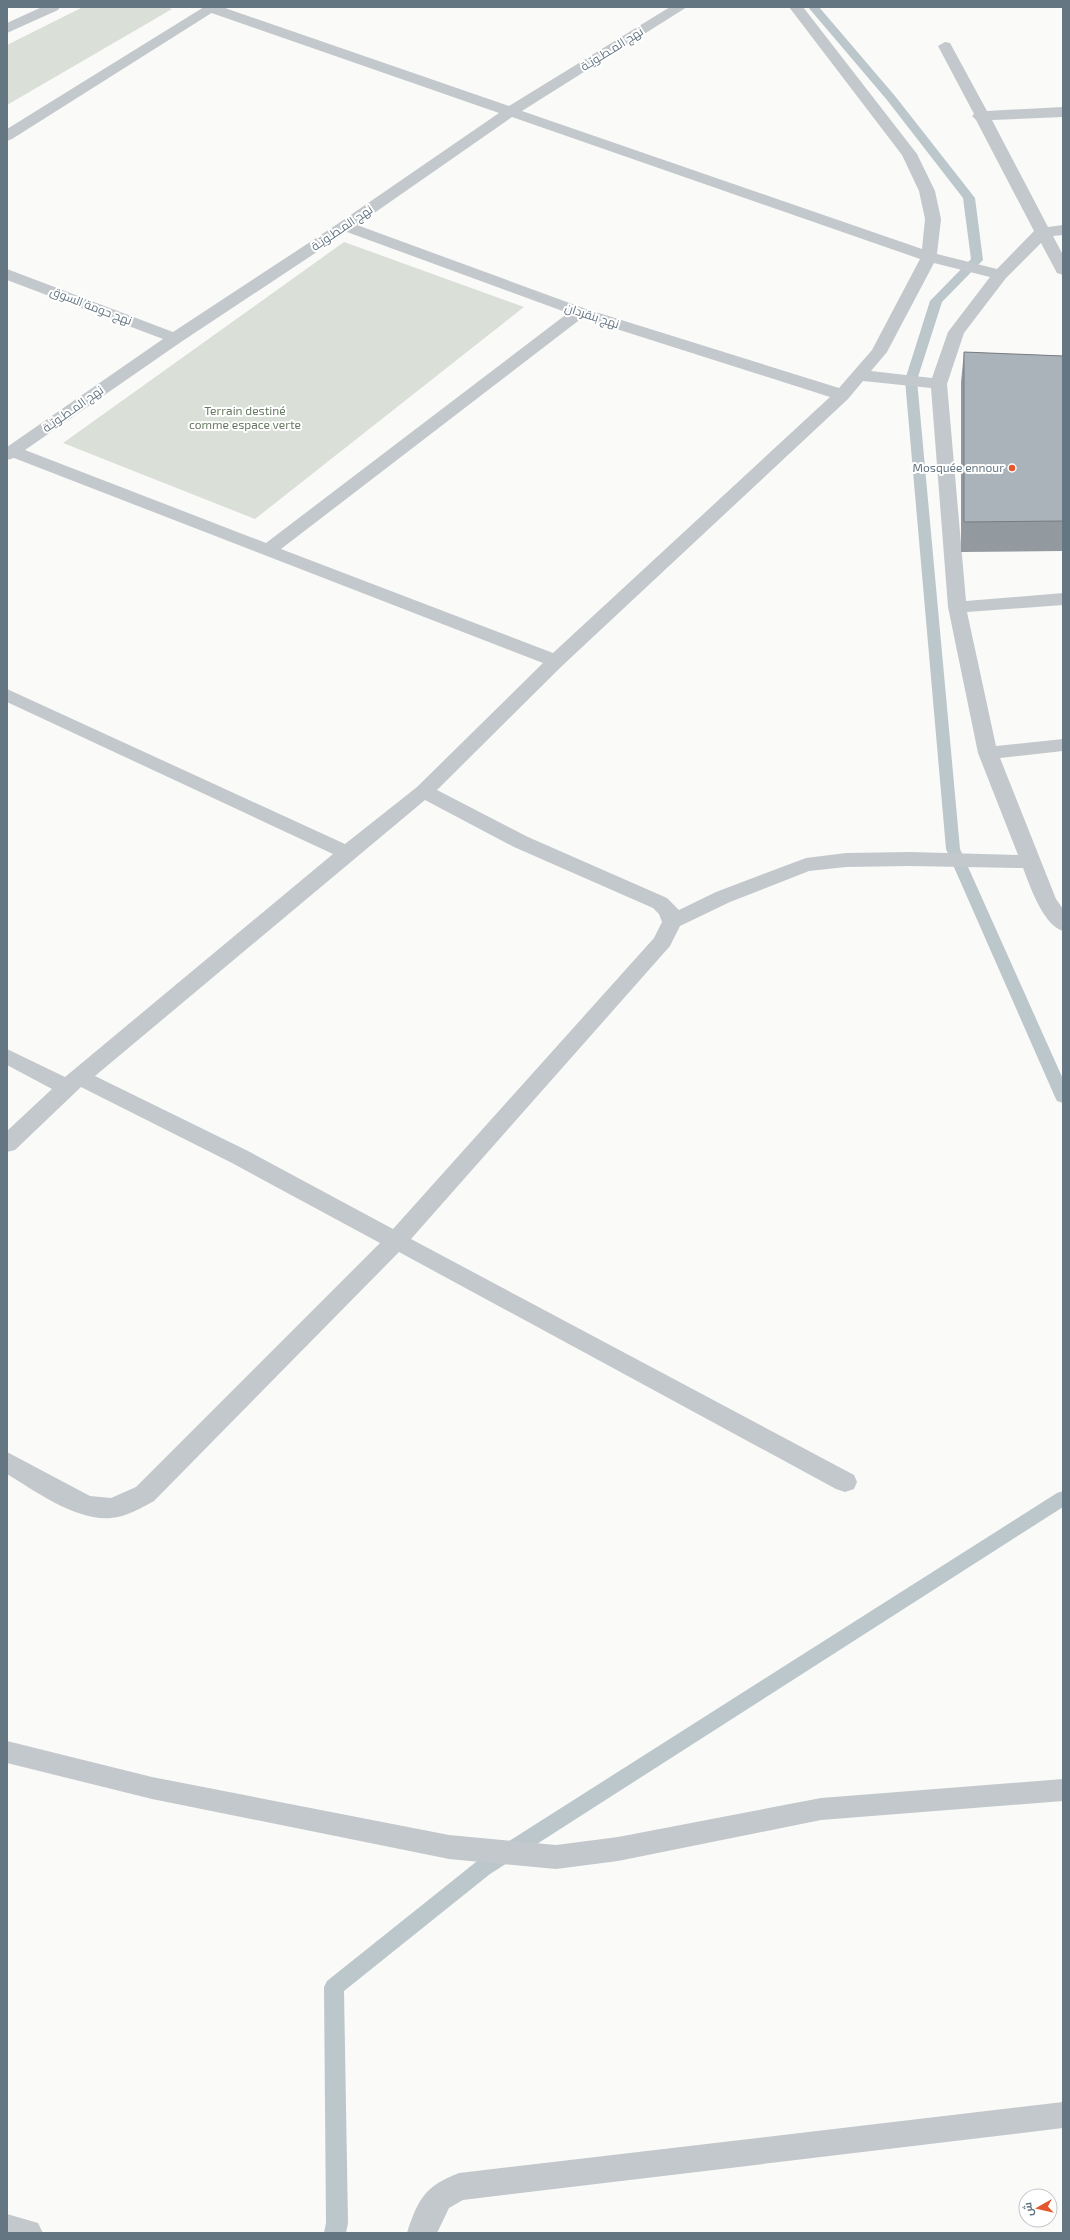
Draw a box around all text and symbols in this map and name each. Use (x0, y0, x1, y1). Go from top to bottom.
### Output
street label: نهج المـطـويّـة (578, 23, 646, 75)
street label: نهج المـطـويّـة (308, 202, 376, 254)
street label: نهج حومة السوق (48, 283, 134, 329)
street label: نهج بنقردان (563, 300, 621, 332)
street label: نهج المـطـويّـة (39, 382, 107, 436)
park label: Terrain destiné comme espace verte (189, 403, 301, 431)
place label: Mosquée ennour (912, 460, 1004, 474)
marker: Mosquée ennour (1007, 463, 1017, 473)
north arrow (1018, 2188, 1058, 2228)
text: ش (1020, 2201, 1036, 2217)

